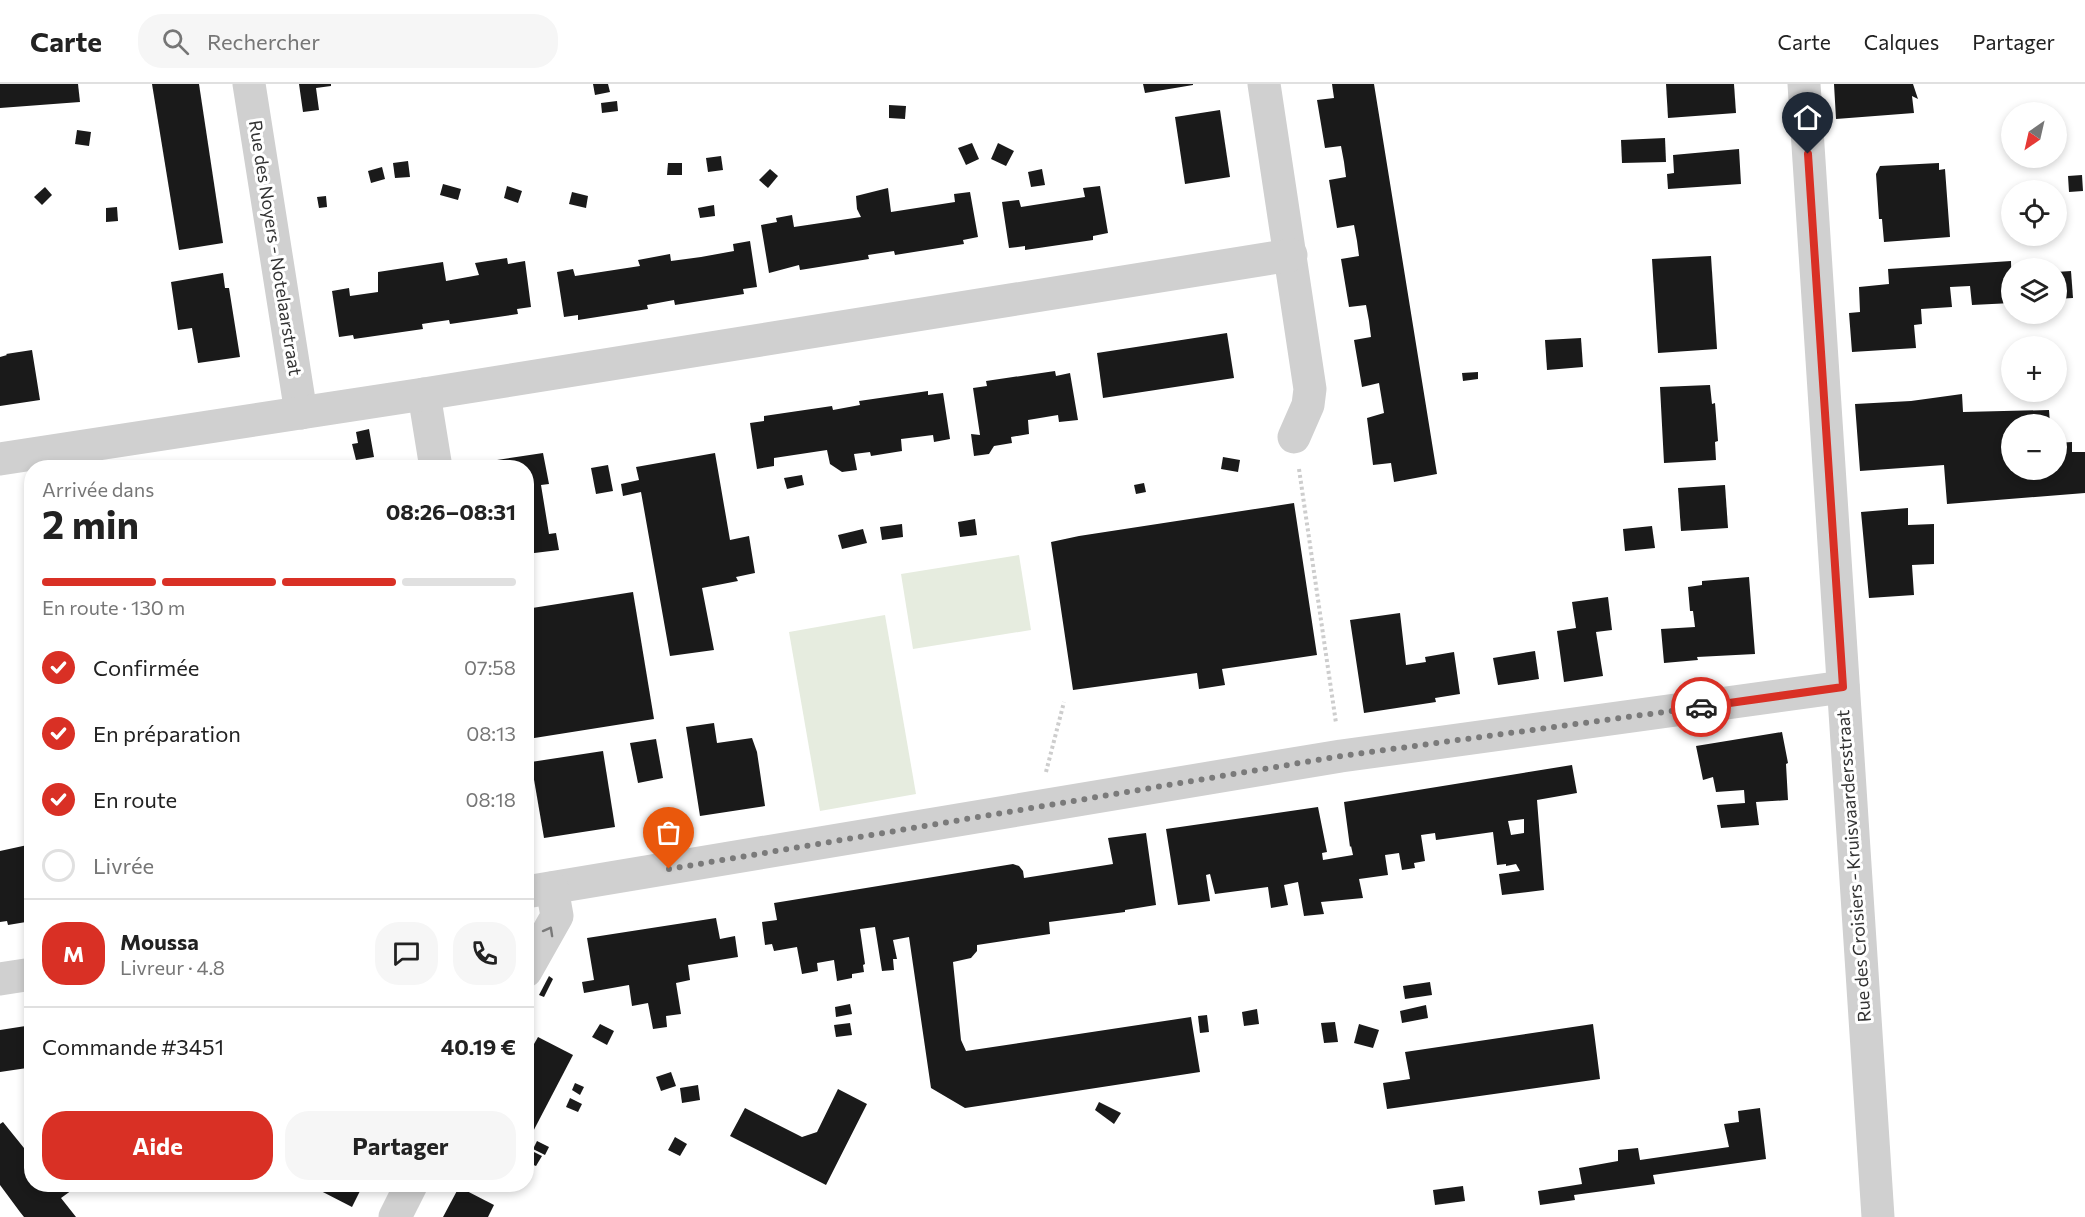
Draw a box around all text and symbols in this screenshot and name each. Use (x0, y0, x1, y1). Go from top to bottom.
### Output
search box (138, 14, 558, 68)
text: Carte (30, 24, 102, 58)
icon: search (159, 25, 192, 58)
text: Rechercher (207, 28, 320, 55)
text: Carte (1778, 29, 1831, 54)
text: Calques (1864, 29, 1939, 54)
text: Partager (1972, 29, 2055, 54)
pin (1782, 92, 1833, 154)
icon: home (1791, 101, 1824, 134)
north arrow (2001, 102, 2067, 168)
map controls (2001, 102, 2067, 480)
street label: Rue des Noyers - Notelaarstraat (245, 118, 307, 377)
button: locate (2001, 180, 2067, 246)
button: layers (2001, 258, 2067, 324)
button: + (2001, 336, 2067, 402)
button: − (2001, 414, 2067, 480)
text: Arrivée dans (42, 477, 154, 501)
text: 08:26–08:31 (386, 498, 516, 525)
text: 2 min (42, 499, 139, 547)
text: En route · 130 m (42, 595, 185, 619)
icon: check (42, 651, 75, 684)
text: Confirmée (93, 654, 199, 681)
text: 07:58 (464, 655, 516, 679)
courier (1671, 677, 1731, 737)
icon: car (1685, 691, 1718, 724)
street label: Rue des Croisiers - Kruisvaardersstraat (1831, 709, 1875, 1023)
icon: check (42, 717, 75, 750)
text: En préparation (93, 720, 241, 747)
text: 08:13 (466, 721, 516, 745)
icon: check (42, 783, 75, 816)
text: En route (93, 786, 177, 813)
text: 08:18 (465, 787, 516, 811)
pin (643, 807, 694, 869)
icon: bag (652, 816, 685, 849)
text: Livrée (93, 852, 154, 879)
button: chat (375, 922, 438, 985)
button: phone (453, 922, 516, 985)
one-way arrow (541, 927, 553, 937)
text: Moussa (120, 928, 199, 955)
text: M (63, 940, 84, 967)
text: Livreur · 4.8 (120, 955, 225, 979)
text: Commande #3451 (42, 1033, 224, 1060)
text: 40.19 € (441, 1033, 516, 1060)
button: Aide (42, 1111, 273, 1180)
button: Partager (285, 1111, 516, 1180)

